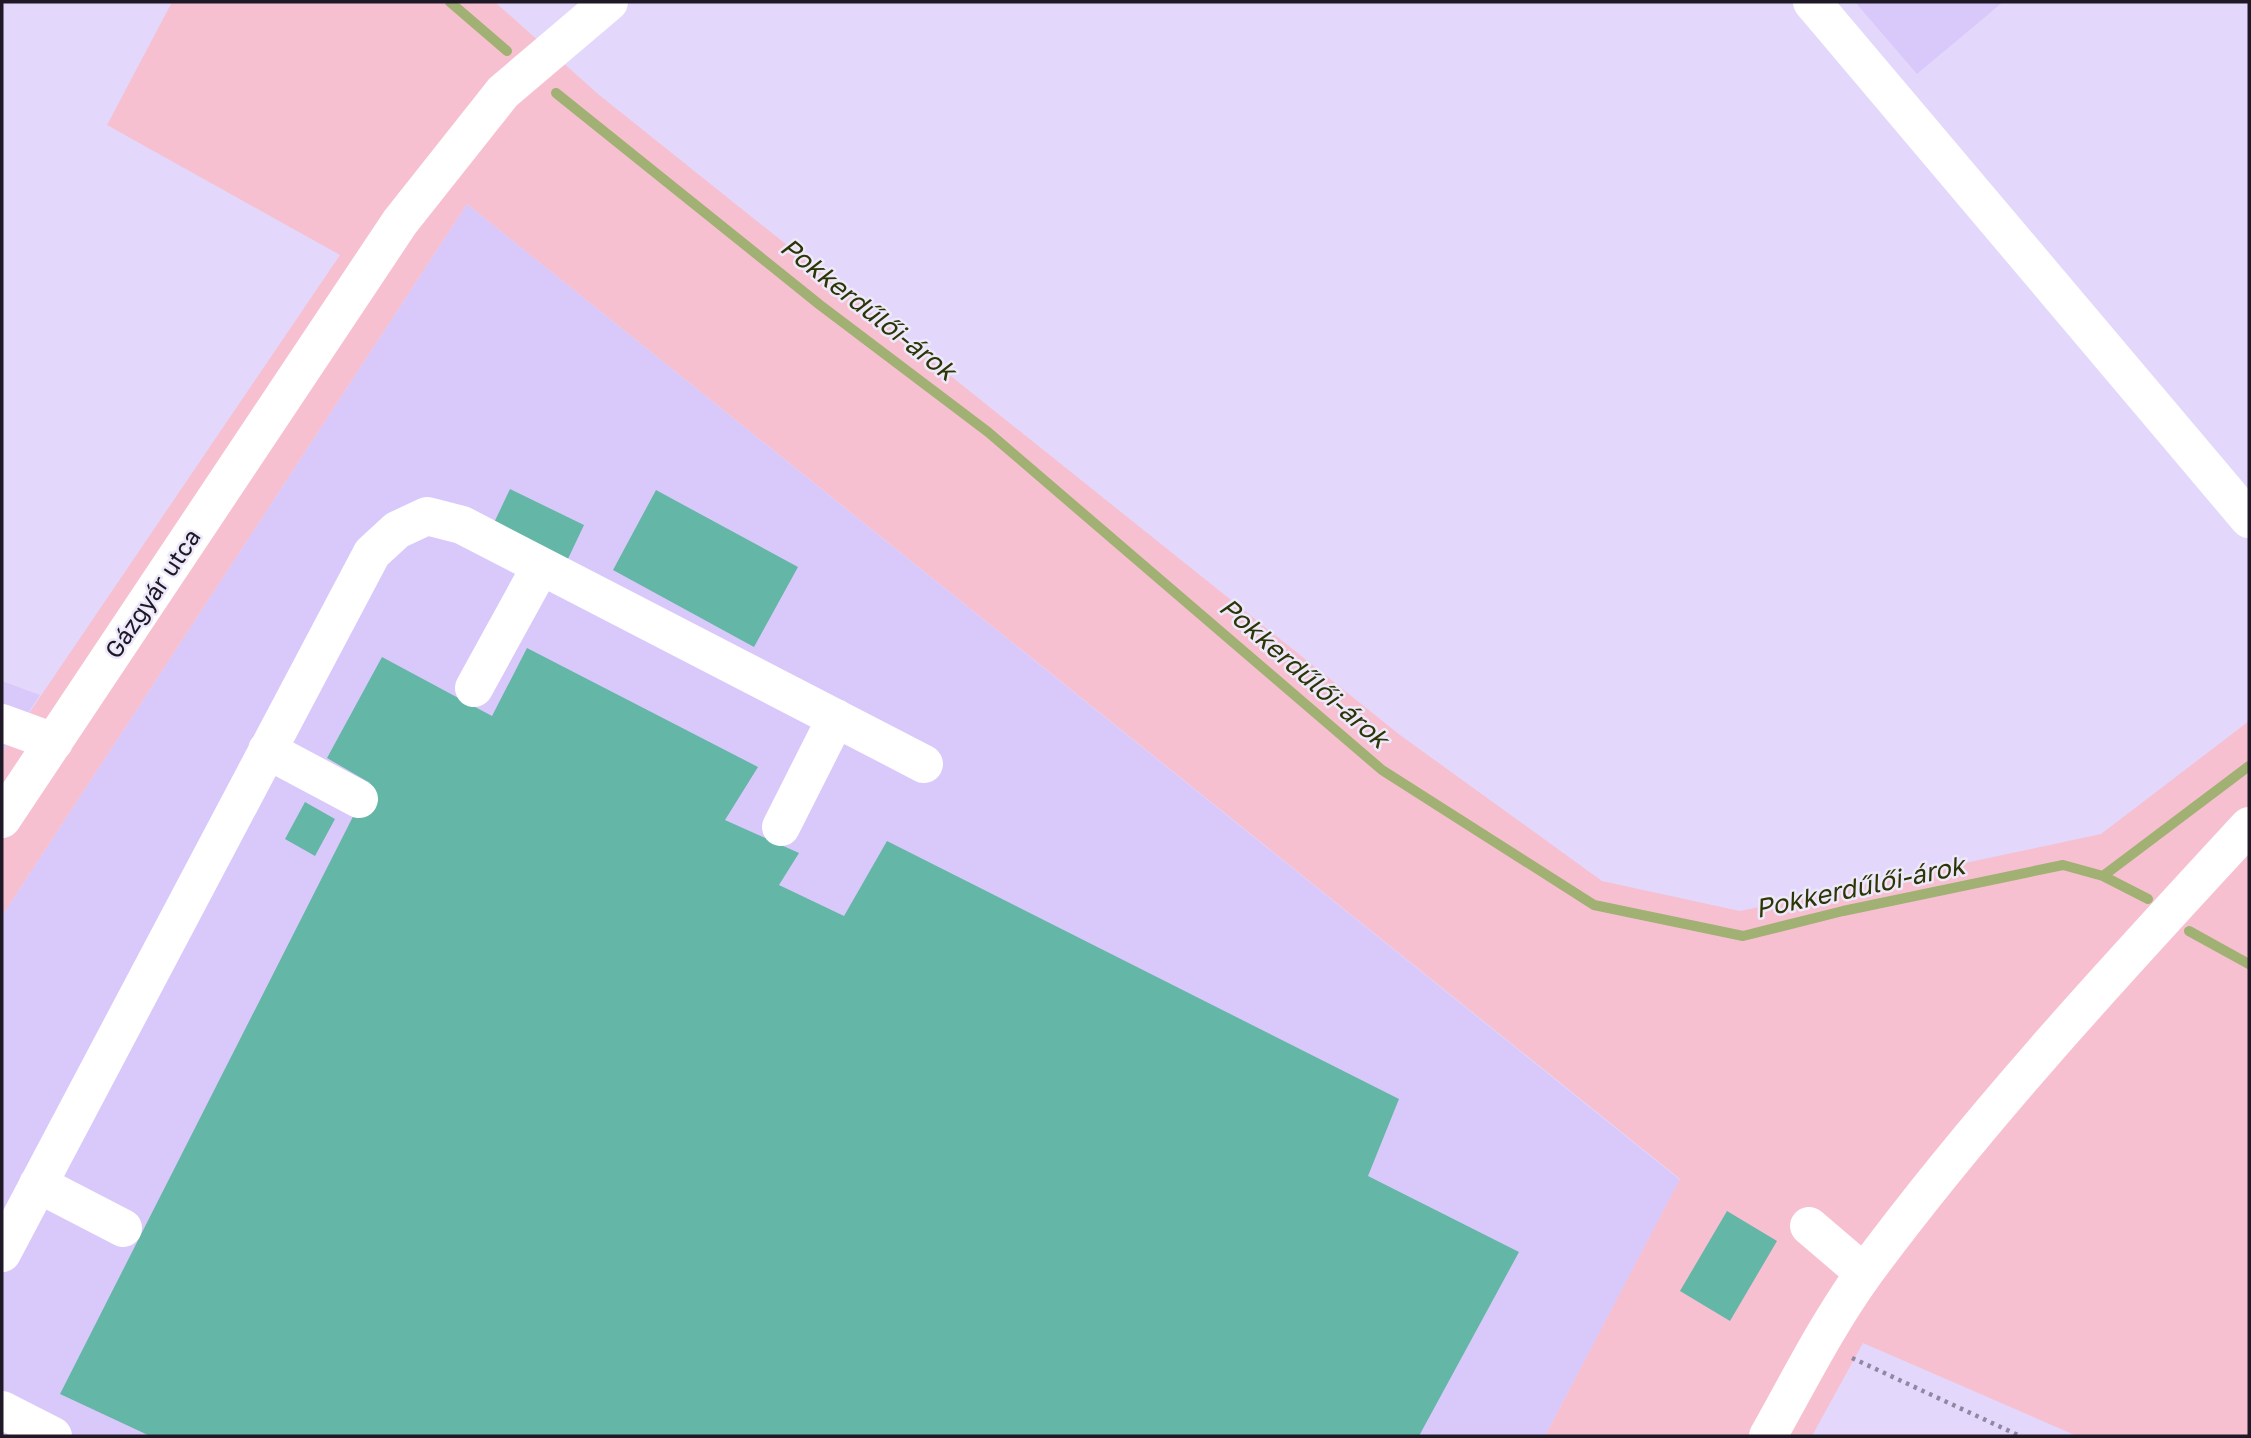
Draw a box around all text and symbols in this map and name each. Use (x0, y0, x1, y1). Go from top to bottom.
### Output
water label: Pokkerdűlői-árok (775, 231, 964, 388)
street label: Gázgyár utca (98, 523, 206, 663)
water label: Pokkerdűlői-árok (1214, 591, 1397, 756)
water label: Pokkerdűlői-árok (1752, 849, 1970, 924)

